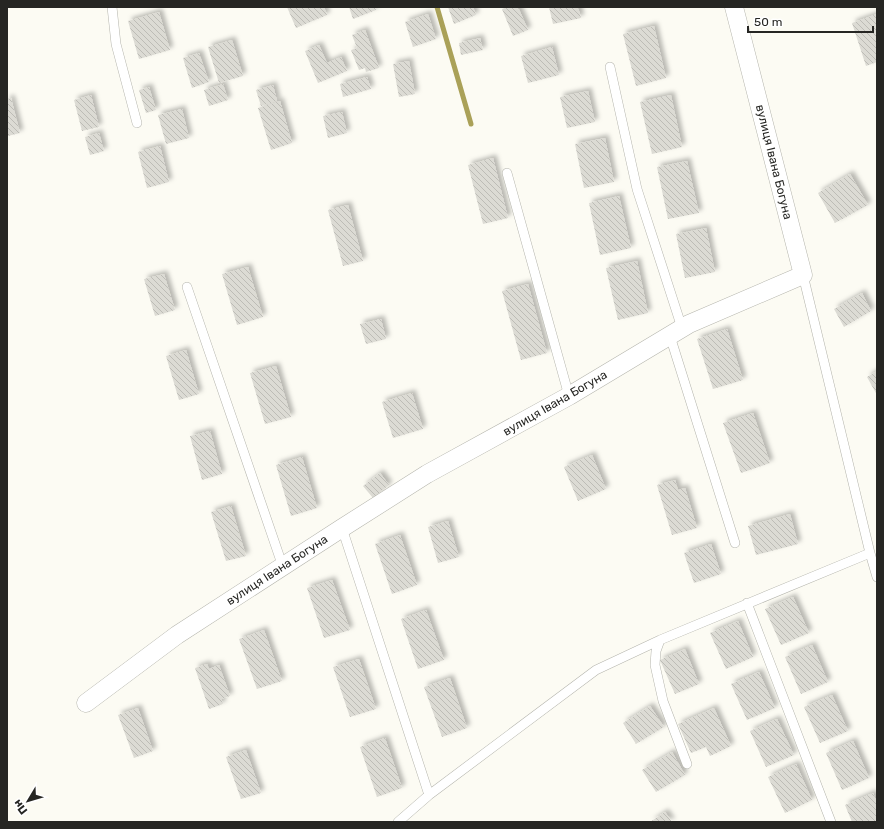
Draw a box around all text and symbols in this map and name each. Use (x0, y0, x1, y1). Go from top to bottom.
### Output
scale bar (748, 8, 873, 34)
text: 50 m (754, 15, 782, 29)
street label: вулиця Івана Богуна (753, 103, 795, 221)
street label: вулиця Івана Богуна (500, 367, 610, 439)
street label: вулиця Івана Богуна (224, 532, 330, 608)
north arrow (8, 781, 48, 821)
text: Пн (11, 797, 30, 817)

